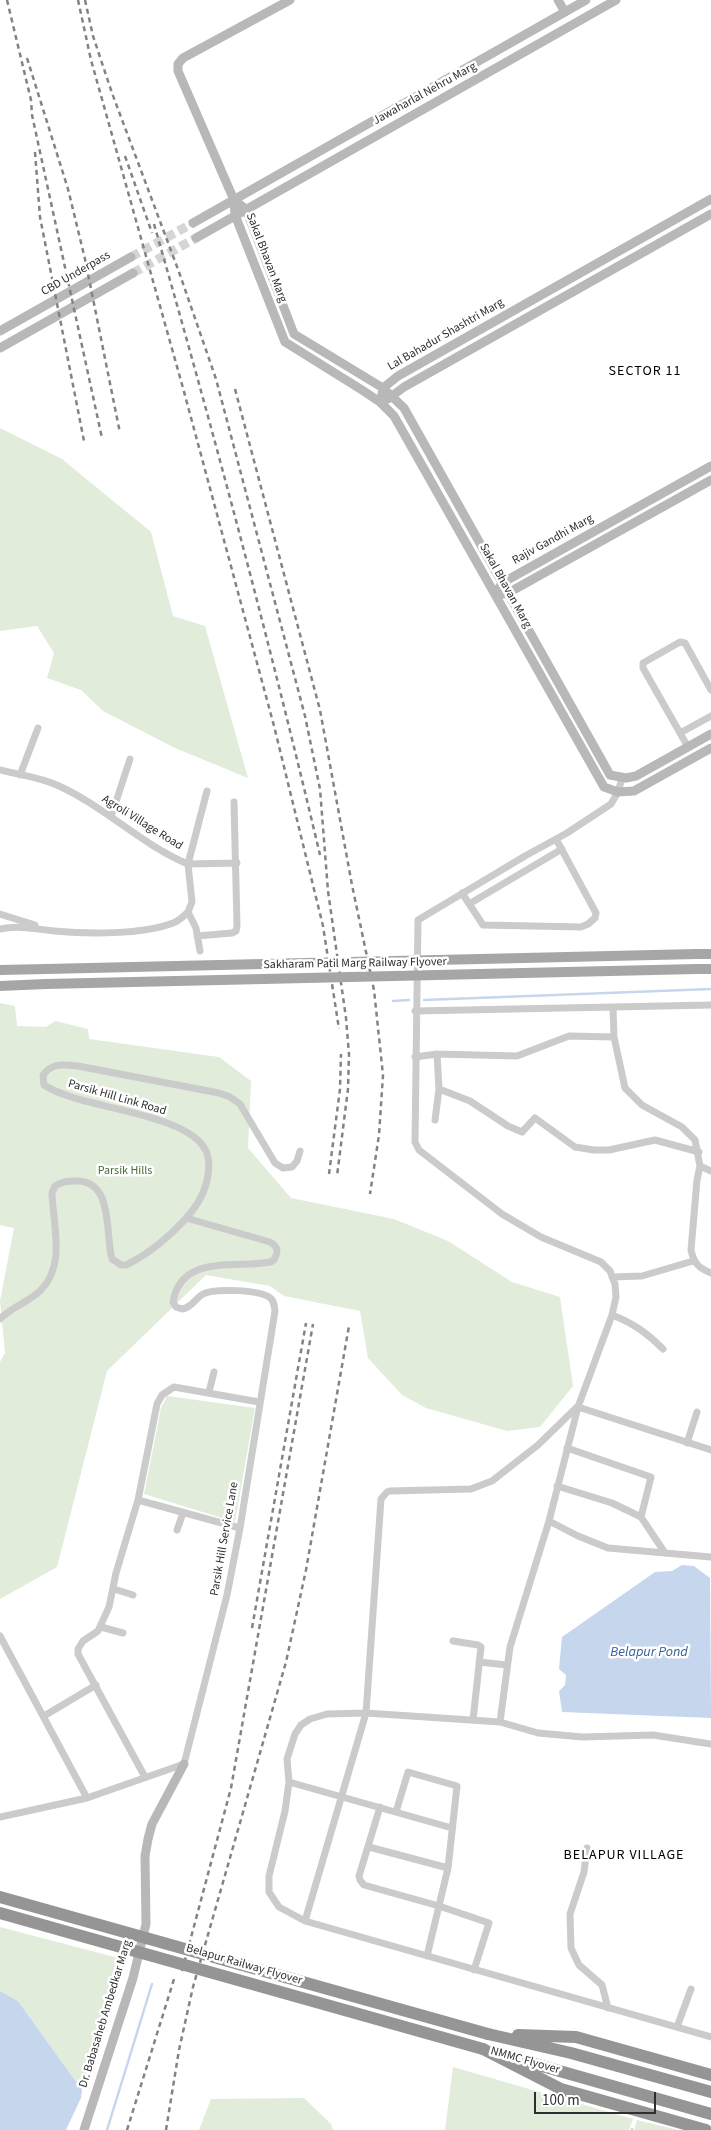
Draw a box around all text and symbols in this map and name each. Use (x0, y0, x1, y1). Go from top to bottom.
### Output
street label: Jawaharlal Nehru Marg (371, 60, 479, 128)
street label: Sakal Bhavan Marg (242, 211, 290, 305)
street label: CBD Underpass (39, 248, 113, 300)
street label: Lal Bahadur Shashtri Marg (385, 296, 507, 374)
district label: SECTOR 11 (607, 364, 683, 380)
street label: Rajiv Gandhi Marg (510, 512, 596, 568)
street label: Sakal Bhavan Marg (476, 541, 534, 631)
street label: Agroli Village Road (99, 792, 185, 854)
street label: Sakharam Patil Marg Railway Flyover (263, 955, 447, 973)
street label: Parsik Hill Link Road (66, 1077, 168, 1119)
park label: Parsik Hills (98, 1164, 152, 1178)
street label: Parsik Hill Service Lane (208, 1481, 242, 1597)
water label: Belapur Pond (610, 1645, 688, 1661)
district label: BELAPUR VILLAGE (562, 1848, 686, 1864)
street label: Dr. Babasaheb Ambedkar Marg (77, 1939, 135, 2089)
street label: Belapur Railway Flyover (184, 1942, 304, 1988)
street label: NMMC Flyover (489, 2044, 561, 2078)
scale bar (536, 2082, 658, 2114)
text: 100 m (542, 2090, 580, 2111)

